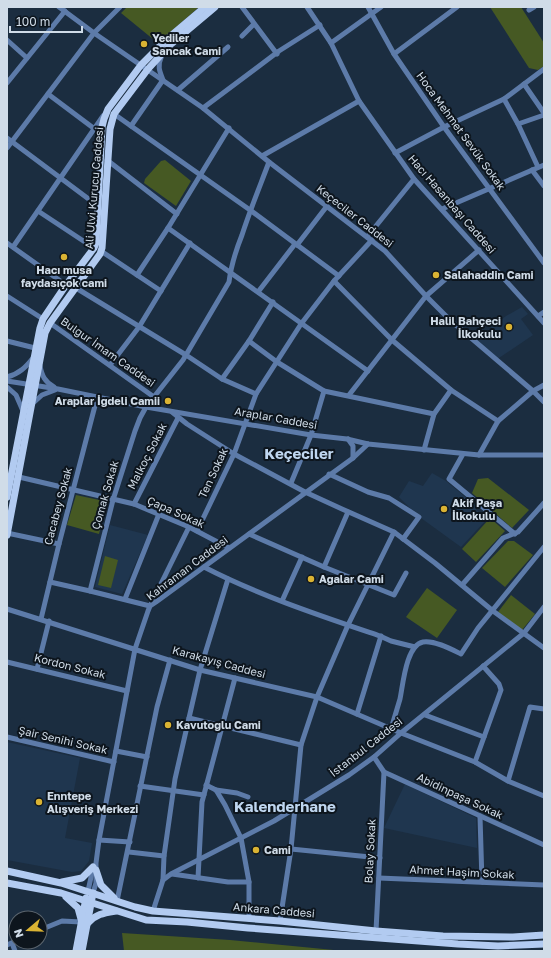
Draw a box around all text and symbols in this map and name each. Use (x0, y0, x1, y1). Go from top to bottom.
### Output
scale bar (10, 8, 82, 34)
text: 100 m (16, 14, 50, 29)
place label: Yediler Sancak Cami (152, 31, 221, 57)
marker: Yediler Sancak Cami (139, 39, 149, 49)
street label: Hoca Mehmet Sevük Sokak (414, 69, 509, 192)
street label: Ali Ulvi Kurucu Caddesi (82, 126, 105, 249)
street label: Hacı Hasanbaşı Caddesi (406, 152, 499, 256)
street label: Keçeciler Caddesi (314, 181, 396, 250)
marker: Hacı musa faydasıçok cami (59, 252, 69, 262)
place label: Hacı musa faydasıçok cami (21, 263, 107, 289)
place label: Salahaddin Cami (444, 268, 534, 281)
marker: Salahaddin Cami (431, 270, 441, 280)
street label: Bulgur İmam Caddesi (59, 314, 158, 389)
place label: Halil Bahçeci İlkokulu (430, 314, 501, 340)
marker: Halil Bahçeci İlkokulu (504, 322, 514, 332)
place label: Araplar İğdeli Camii (55, 394, 160, 407)
marker: Araplar İğdeli Camii (163, 396, 173, 406)
street label: Araplar Caddesi (234, 404, 318, 431)
street label: Malkoç Sokak (124, 420, 169, 491)
district label: Keçeciler (264, 444, 334, 462)
street label: Ten Sokak (195, 446, 230, 500)
street label: Çomak Sokak (88, 459, 121, 531)
street label: Cacabey Sokak (41, 466, 74, 546)
street label: Çapa Sokak (145, 493, 207, 530)
place label: Akif Paşa İlkokulu (452, 496, 502, 522)
marker: Akif Paşa İlkokulu (439, 504, 449, 514)
street label: Kahraman Caddesi (143, 533, 230, 602)
place label: Ağalar Cami (319, 572, 384, 585)
marker: Ağalar Cami (306, 574, 316, 584)
street label: Karakayış Caddesi (171, 643, 267, 680)
street label: Kordon Sokak (33, 650, 107, 681)
street label: İstanbul Caddesi (327, 714, 405, 779)
place label: Kavutoğlu Cami (176, 718, 261, 731)
marker: Kavutoğlu Cami (163, 720, 173, 730)
street label: Şair Senihi Sokak (17, 723, 109, 756)
street label: Abidinpaşa Sokak (415, 770, 505, 821)
place label: Enntepe Alışveriş Merkezi (47, 789, 138, 815)
marker: Enntepe Alışveriş Merkezi (34, 797, 44, 807)
district label: Kalenderhane (234, 797, 336, 815)
street label: Bolay Sokak (361, 818, 378, 884)
place label: Cami (264, 843, 291, 856)
marker: Cami (251, 845, 261, 855)
street label: Ahmet Haşim Sokak (409, 862, 515, 881)
street label: Ankara Caddesi (233, 899, 315, 920)
north arrow (8, 910, 48, 950)
text: N (11, 927, 26, 939)

